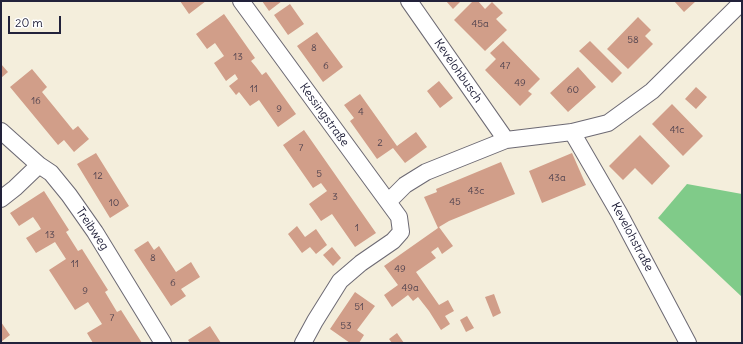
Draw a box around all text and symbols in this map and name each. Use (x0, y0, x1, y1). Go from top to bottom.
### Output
scale bar (10, 8, 63, 34)
text: 20 m (15, 15, 43, 30)
house number: 45a (471, 18, 489, 30)
house number: 58 (627, 34, 639, 46)
street label: Kevelohbusch (431, 36, 485, 106)
house number: 8 (311, 42, 317, 54)
house number: 13 (233, 51, 243, 63)
house number: 6 (323, 60, 329, 72)
house number: 47 (500, 60, 510, 72)
house number: 49 (514, 77, 526, 89)
street label: Kessingstraße (296, 80, 352, 150)
house number: 11 (250, 83, 258, 95)
house number: 60 (567, 84, 579, 96)
house number: 16 (31, 95, 41, 107)
house number: 9 (276, 103, 282, 115)
house number: 4 (358, 106, 364, 118)
house number: 41c (670, 124, 684, 136)
house number: 2 (377, 137, 383, 149)
house number: 7 (299, 142, 303, 154)
house number: 5 (316, 168, 322, 180)
house number: 12 (93, 170, 103, 182)
house number: 43a (548, 172, 566, 184)
house number: 43c (468, 185, 484, 197)
house number: 3 (332, 191, 338, 203)
house number: 45 (449, 196, 461, 208)
house number: 10 (109, 197, 119, 209)
street label: Kevelohstraße (608, 200, 656, 274)
street label: Treibweg (73, 205, 111, 253)
house number: 1 (355, 222, 359, 234)
house number: 13 (45, 229, 55, 241)
house number: 8 (150, 252, 156, 264)
house number: 11 (71, 258, 79, 270)
house number: 49 (394, 263, 406, 275)
house number: 6 (170, 277, 176, 289)
house number: 49a (401, 282, 419, 294)
house number: 9 (82, 285, 88, 297)
house number: 51 (354, 301, 364, 313)
house number: 7 (110, 312, 114, 324)
house number: 53 (340, 320, 352, 332)

